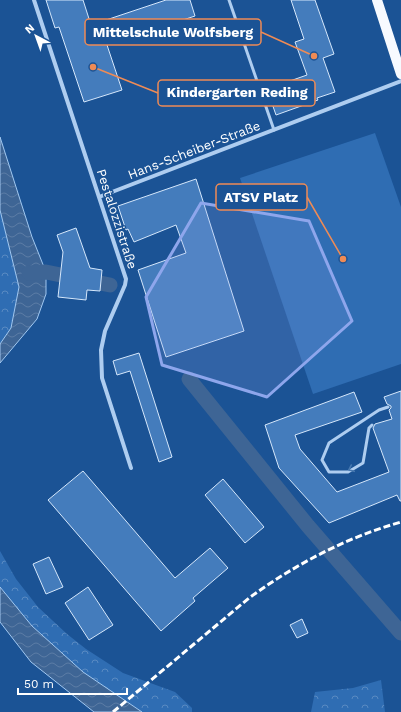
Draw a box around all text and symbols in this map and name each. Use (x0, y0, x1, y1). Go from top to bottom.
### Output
north arrow (16, 16, 56, 56)
callout: Mittelschule Wolfsberg (85, 19, 261, 45)
text: N (22, 21, 37, 36)
text: Mittelschule Wolfsberg (93, 24, 253, 40)
callout: Kindergarten Reding (158, 80, 315, 106)
text: Kindergarten Reding (167, 84, 308, 100)
street label: Hans-Scheiber-Straße (126, 118, 262, 182)
street label: Pestalozzistraße (94, 167, 140, 271)
callout: ATSV Platz (216, 184, 307, 210)
text: ATSV Platz (224, 189, 298, 205)
one-way arrow (348, 464, 355, 472)
scale bar (18, 670, 127, 696)
text: 50 m (24, 677, 54, 691)

